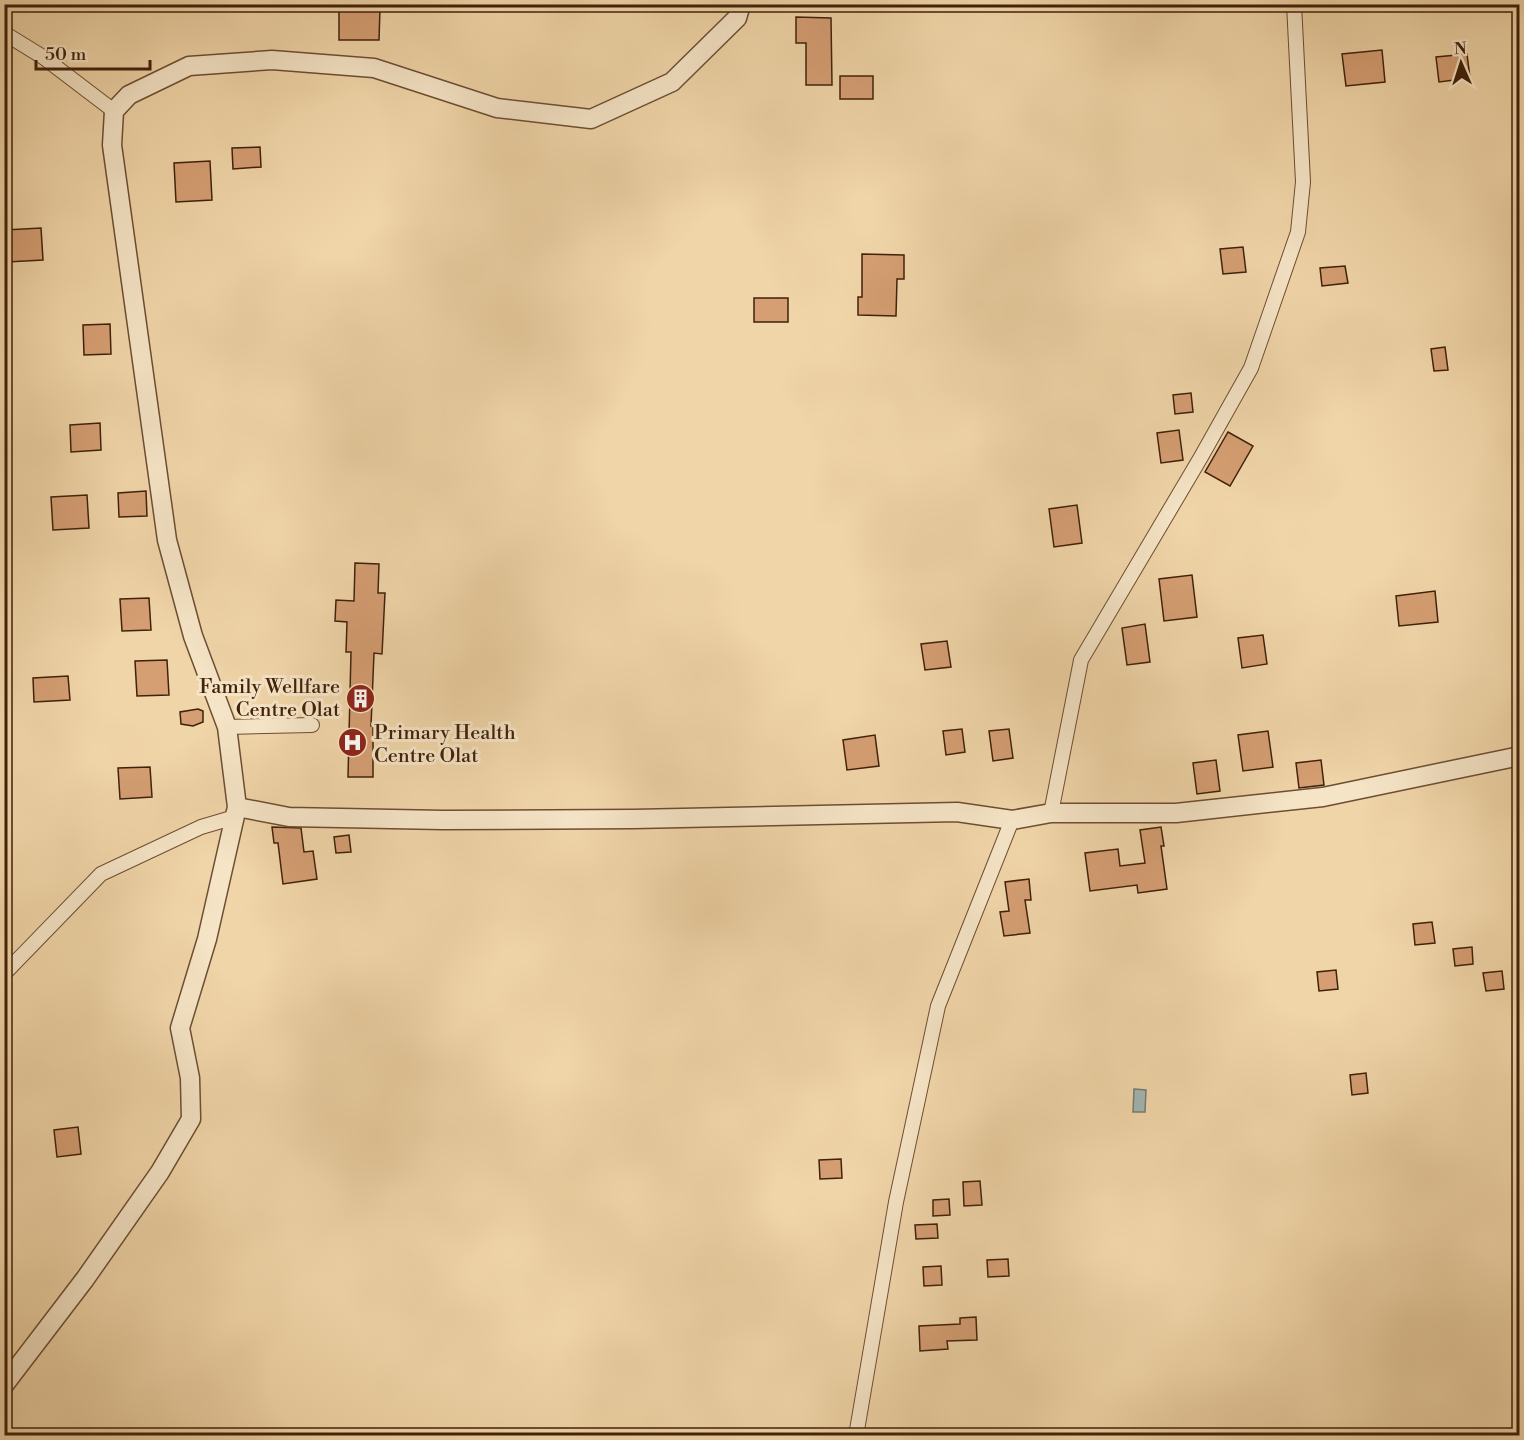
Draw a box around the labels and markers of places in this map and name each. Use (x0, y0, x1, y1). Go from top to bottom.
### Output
place label: Family Wellfare Centre Olat (199, 675, 340, 723)
building icon: Family Wellfare Centre Olat (345, 682, 377, 714)
place label: Primary Health Centre Olat (374, 721, 516, 769)
hospital icon: Primary Health Centre Olat (337, 727, 369, 759)

